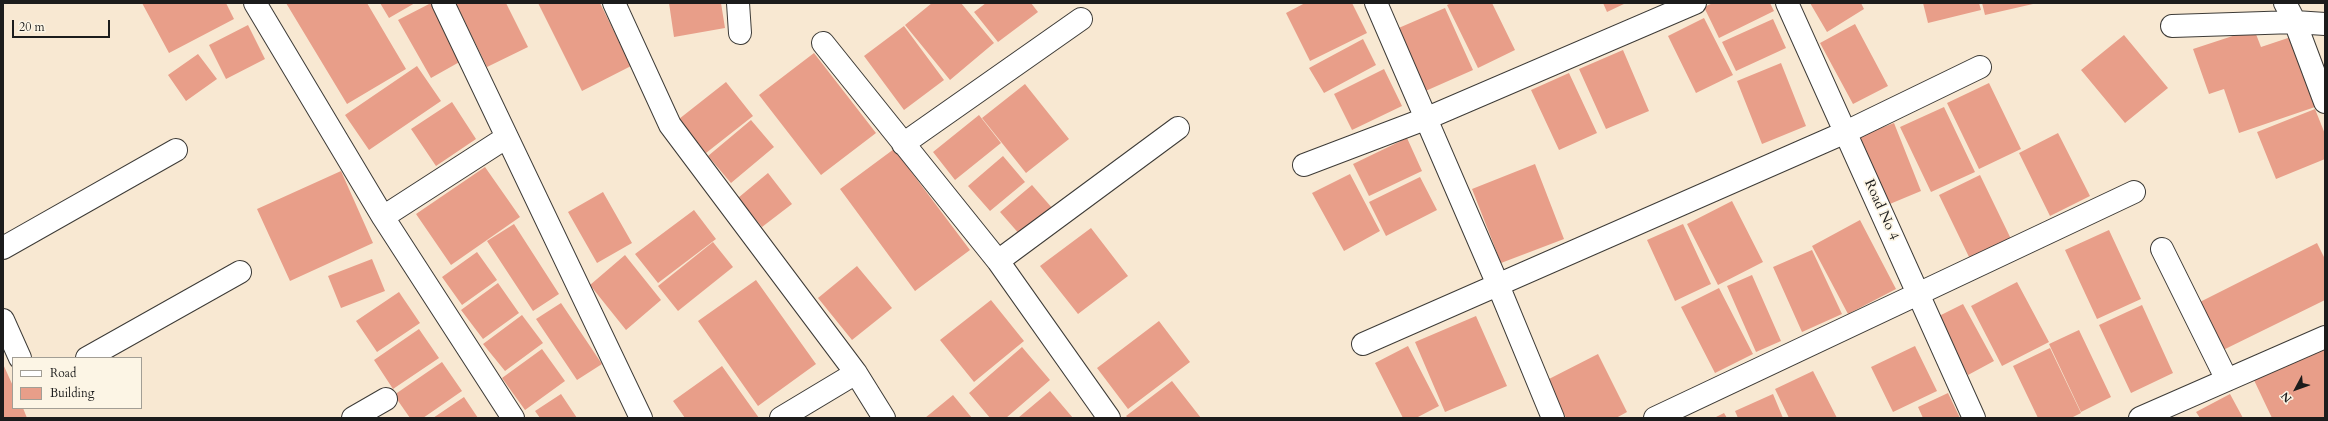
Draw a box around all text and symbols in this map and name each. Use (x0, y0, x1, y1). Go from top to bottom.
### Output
scale bar (14, 12, 112, 38)
text: 20 m (19, 19, 45, 35)
street label: Road No 4 (1860, 177, 1902, 243)
legend (12, 357, 142, 409)
text: Road (50, 365, 76, 381)
north arrow (2276, 369, 2316, 409)
text: Building (50, 385, 94, 401)
text: N (2278, 389, 2295, 406)

